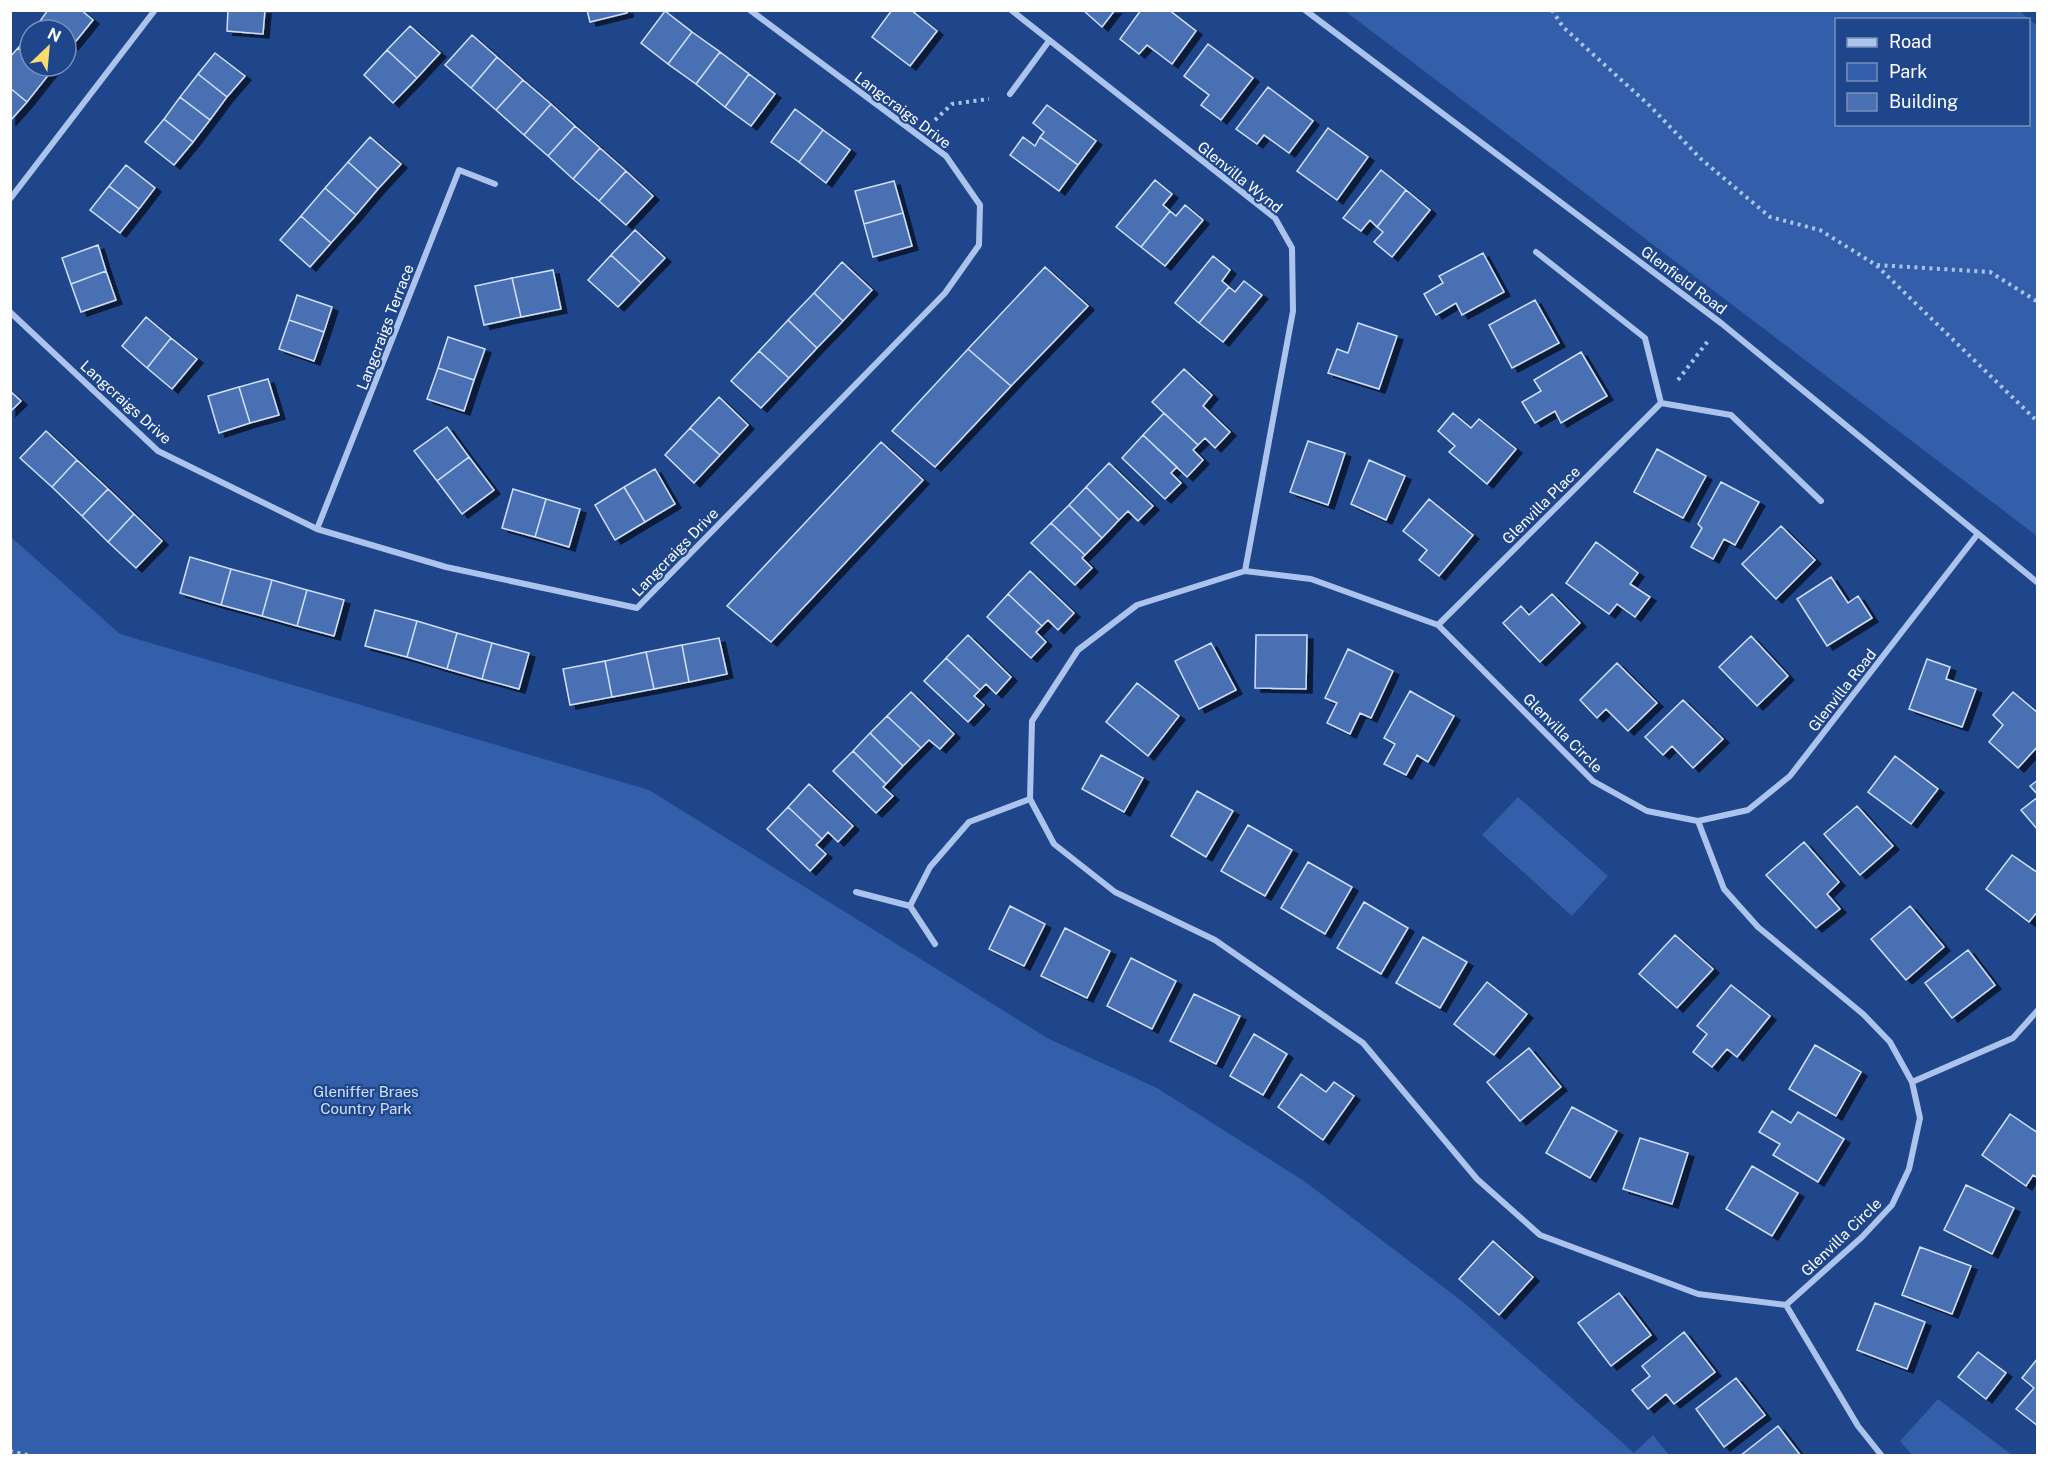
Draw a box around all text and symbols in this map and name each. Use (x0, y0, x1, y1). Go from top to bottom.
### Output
north arrow (18, 18, 78, 78)
legend (1835, 18, 2030, 126)
text: N (45, 24, 64, 46)
text: Road (1889, 31, 1932, 52)
text: Park (1889, 61, 1927, 82)
street label: Langcraigs Drive (851, 68, 955, 152)
text: Building (1889, 91, 1958, 112)
street label: Glenvilla Wynd (1194, 138, 1286, 216)
street label: Glenfield Road (1638, 242, 1730, 318)
street label: Langcraigs Terrace (353, 262, 417, 392)
street label: Langcraigs Drive (77, 357, 175, 447)
street label: Glenvilla Place (1499, 463, 1583, 547)
street label: Langcraigs Drive (629, 504, 721, 600)
street label: Glenvilla Road (1805, 645, 1879, 735)
street label: Glenvilla Circle (1520, 690, 1606, 776)
park label: Gleniffer Braes Country Park (313, 1083, 419, 1117)
street label: Glenvilla Circle (1797, 1194, 1885, 1280)

